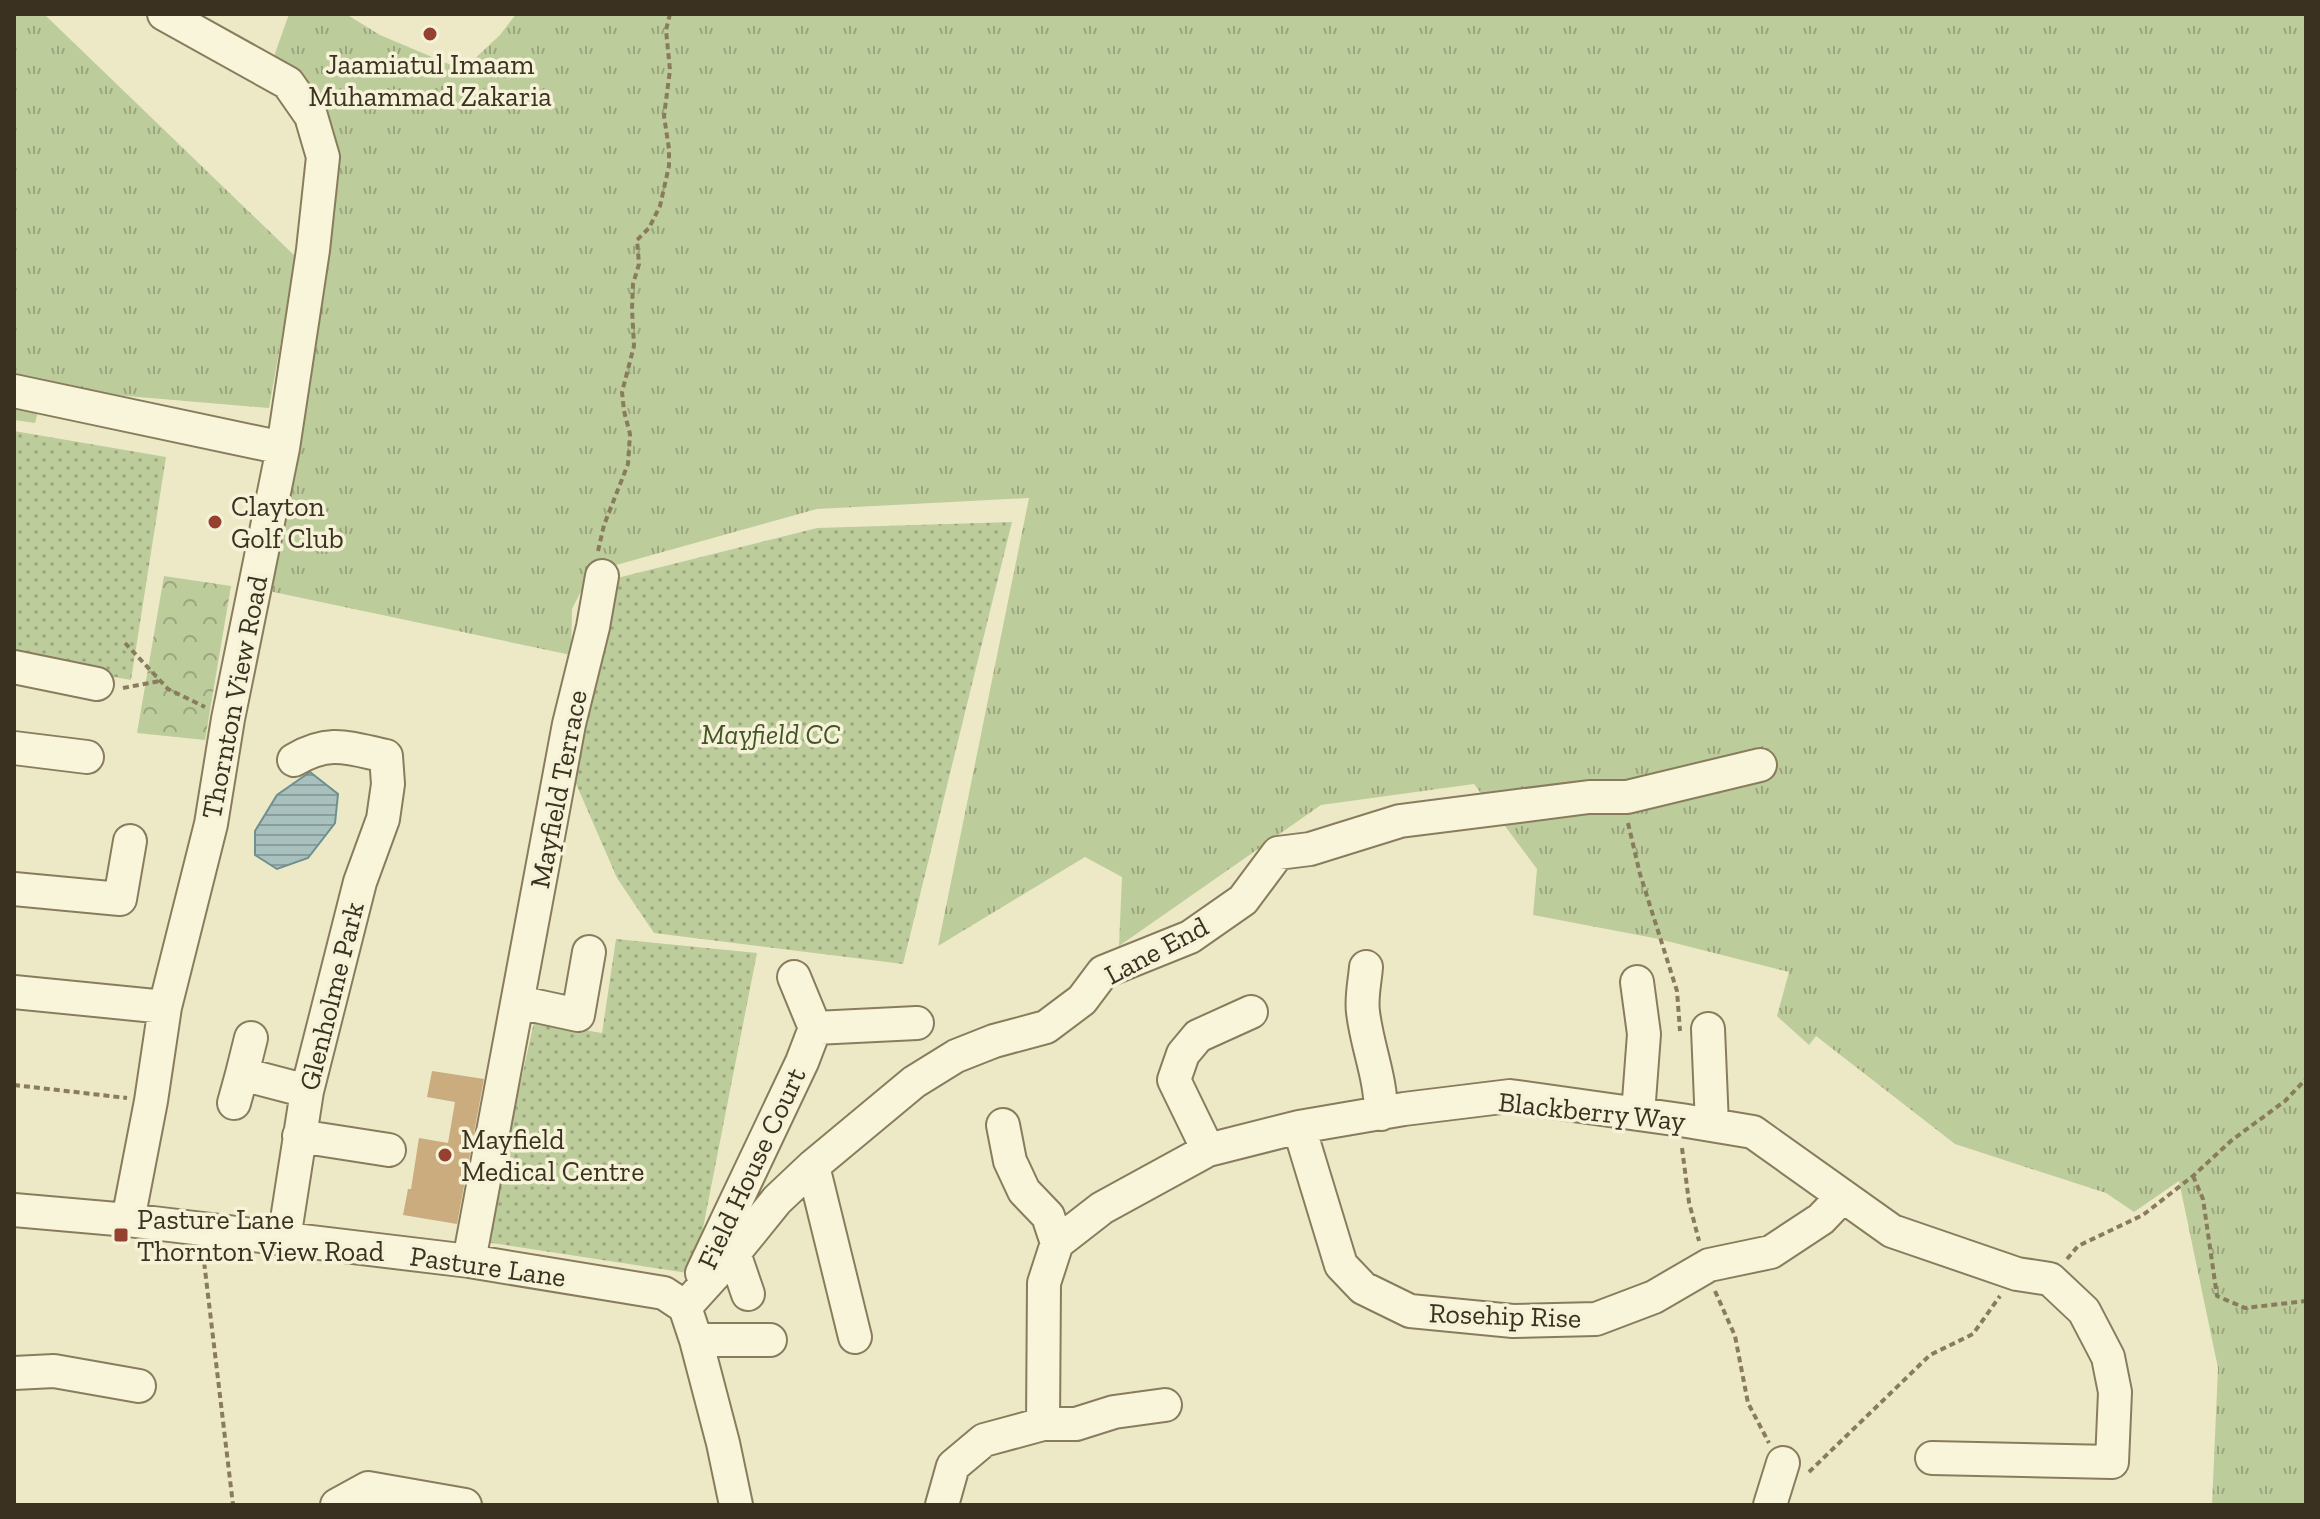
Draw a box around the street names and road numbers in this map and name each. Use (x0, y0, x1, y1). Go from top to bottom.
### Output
street label: Thornton View Road (195, 573, 274, 822)
street label: Mayfield Terrace (523, 687, 594, 891)
street label: Glenholme Park (292, 898, 371, 1094)
street label: Lane End (1099, 910, 1214, 991)
street label: Field House Court (690, 1062, 813, 1274)
street label: Blackberry Way (1497, 1085, 1688, 1138)
street label: Pasture Lane (408, 1239, 568, 1294)
street label: Rosehip Rise (1428, 1296, 1582, 1335)

